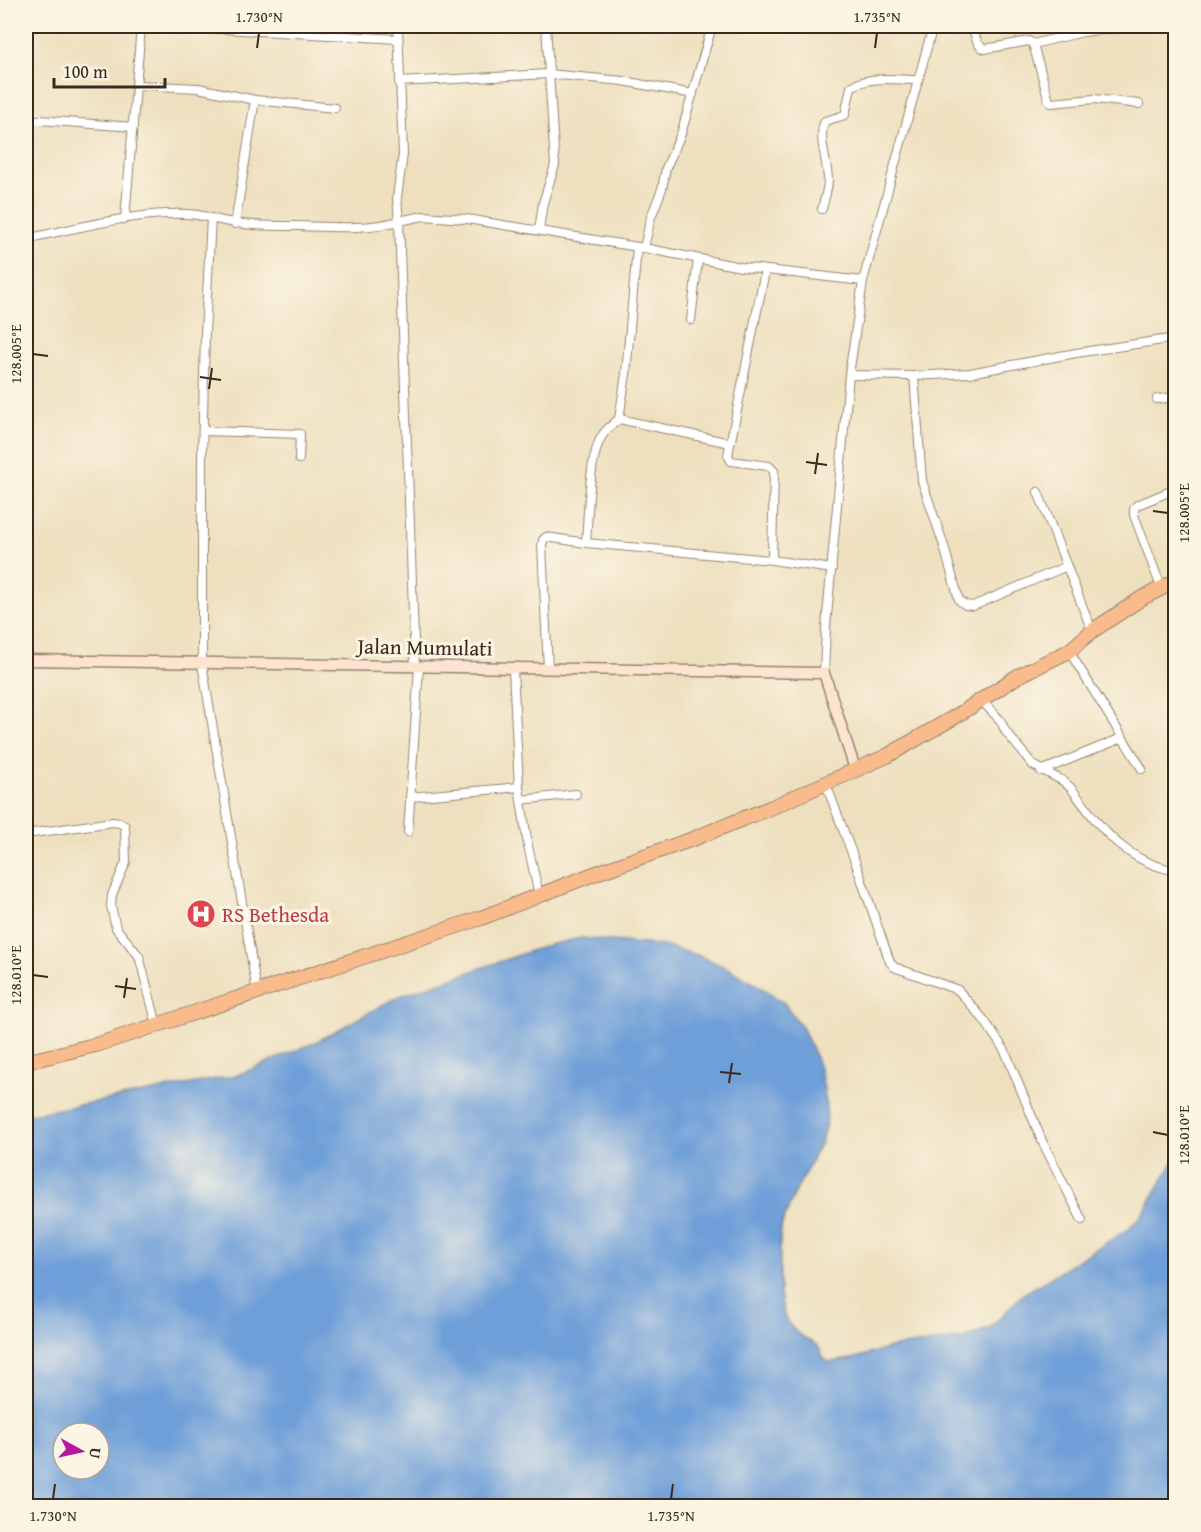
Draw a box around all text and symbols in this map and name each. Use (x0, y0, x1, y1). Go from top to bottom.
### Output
text: 1.730°N (235, 6, 283, 27)
text: 1.735°N (853, 6, 901, 27)
scale bar (54, 51, 165, 89)
text: 100 m (63, 58, 108, 85)
text: 128.005°E (5, 324, 26, 384)
text: 128.005°E (1173, 483, 1194, 543)
street label: Jalan Mumulati (354, 630, 493, 664)
hospital icon: RS Bethesda (185, 898, 217, 930)
place label: RS Bethesda (222, 899, 329, 930)
text: 128.010°E (5, 945, 26, 1005)
text: 128.010°E (1173, 1105, 1194, 1165)
north arrow (51, 1421, 111, 1481)
text: U (83, 1446, 108, 1460)
text: 1.730°N (29, 1505, 77, 1526)
text: 1.735°N (647, 1505, 695, 1526)

